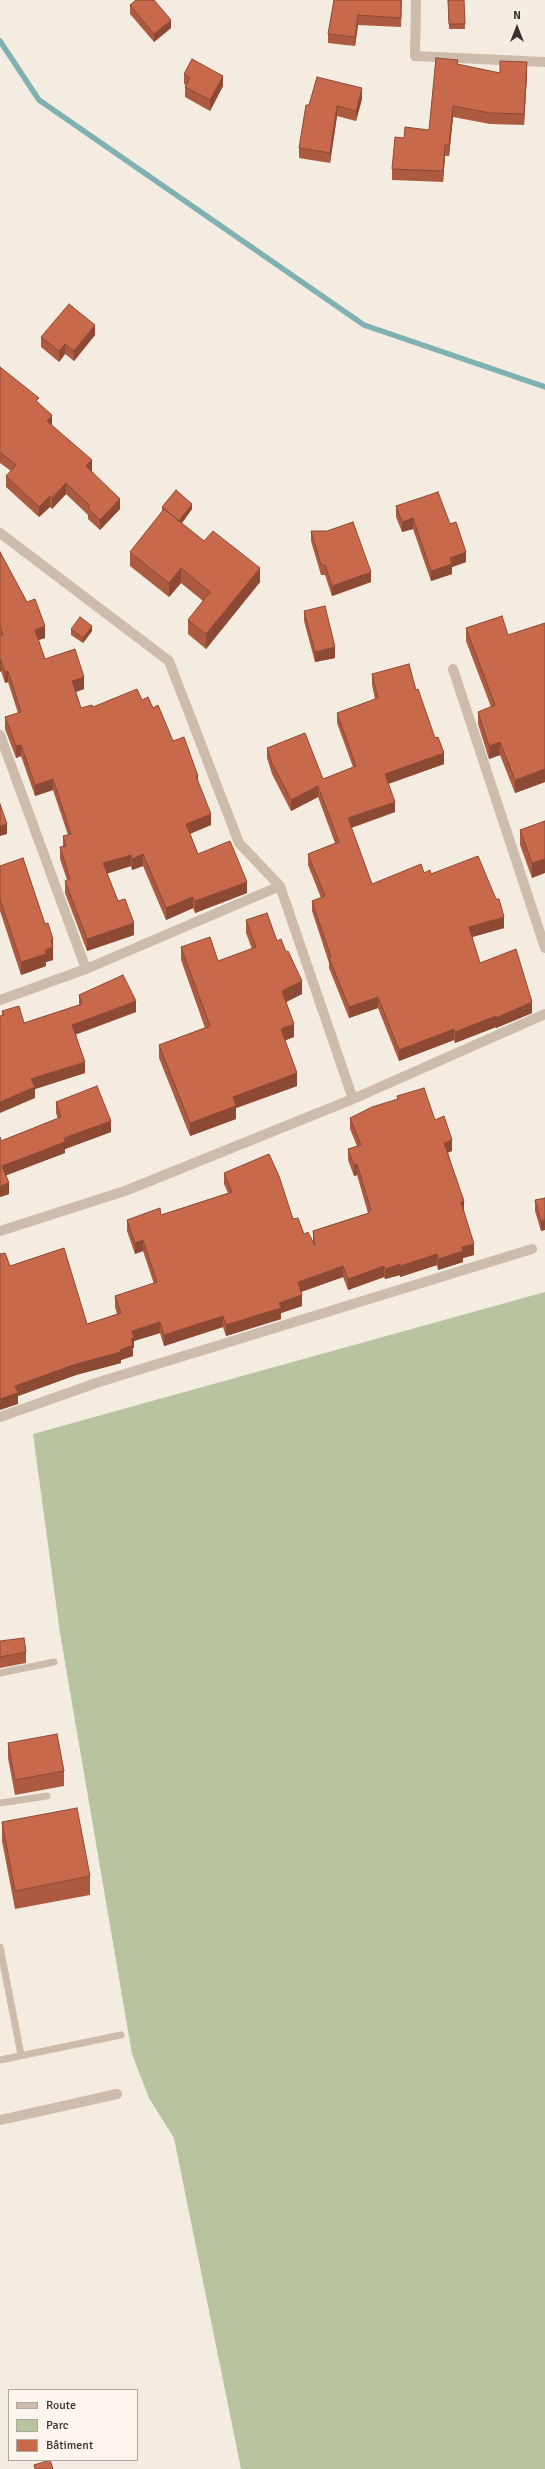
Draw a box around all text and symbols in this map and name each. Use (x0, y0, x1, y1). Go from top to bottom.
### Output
north arrow (497, 8, 537, 48)
text: N (513, 9, 521, 22)
legend (8, 2389, 138, 2461)
text: Route (46, 2398, 76, 2413)
text: Parc (46, 2418, 68, 2433)
text: Bâtiment (46, 2438, 93, 2453)

